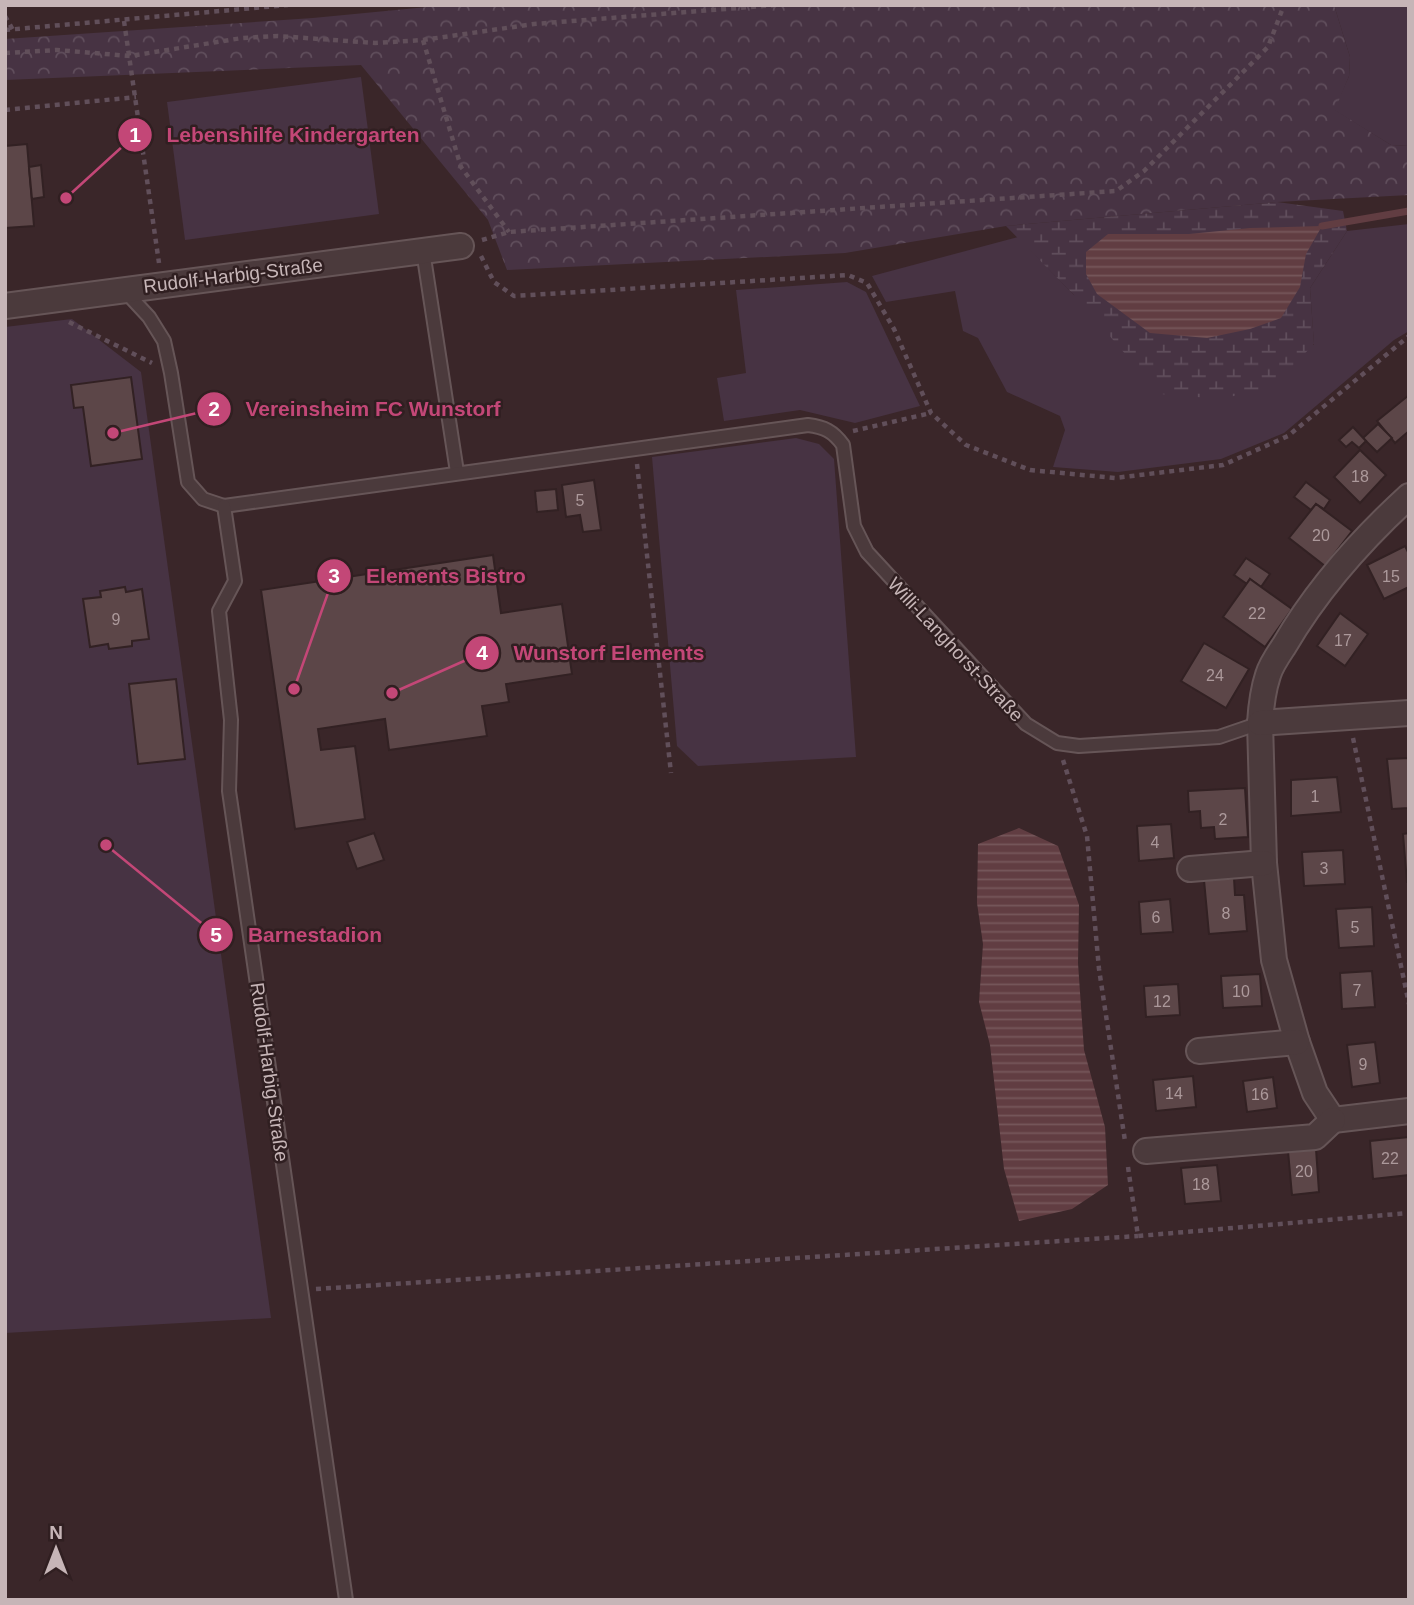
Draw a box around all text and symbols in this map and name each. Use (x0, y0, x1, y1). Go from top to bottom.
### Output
callout: Lebenshilfe Kindergarten (118, 114, 434, 156)
text: 1 (129, 123, 141, 146)
text: Lebenshilfe Kindergarten (166, 123, 420, 146)
street label: Rudolf-Harbig-Straße (142, 254, 324, 297)
callout: Vereinsheim FC Wunstorf (196, 388, 514, 430)
text: 2 (208, 397, 220, 420)
text: Vereinsheim FC Wunstorf (245, 397, 502, 420)
house number: 18 (1351, 468, 1369, 485)
house number: 5 (576, 492, 585, 509)
house number: 20 (1312, 527, 1330, 544)
callout: Elements Bistro (317, 555, 540, 597)
text: 3 (328, 564, 340, 587)
text: Elements Bistro (366, 564, 526, 587)
house number: 15 (1382, 568, 1400, 585)
street label: Willi-Langhorst-Straße (884, 573, 1028, 726)
house number: 22 (1248, 605, 1266, 622)
house number: 9 (112, 611, 121, 628)
callout: Wunstorf Elements (464, 632, 718, 674)
house number: 17 (1334, 632, 1352, 649)
text: 4 (476, 641, 488, 664)
text: Wunstorf Elements (514, 641, 704, 664)
house number: 24 (1206, 667, 1224, 684)
house number: 1 (1311, 788, 1320, 805)
house number: 2 (1219, 811, 1228, 828)
house number: 4 (1151, 834, 1160, 851)
house number: 3 (1320, 860, 1329, 877)
house number: 8 (1222, 905, 1231, 922)
house number: 6 (1152, 909, 1161, 926)
callout: Barnestadion (199, 914, 396, 956)
house number: 5 (1351, 919, 1360, 936)
text: 5 (210, 923, 222, 946)
text: Barnestadion (248, 923, 382, 946)
street label: Rudolf-Harbig-Straße (247, 981, 292, 1163)
house number: 7 (1353, 982, 1362, 999)
house number: 10 (1232, 983, 1250, 1000)
house number: 12 (1153, 993, 1171, 1010)
house number: 9 (1359, 1056, 1368, 1073)
house number: 14 (1165, 1085, 1183, 1102)
house number: 16 (1251, 1086, 1269, 1103)
house number: 22 (1381, 1150, 1399, 1167)
house number: 20 (1295, 1163, 1313, 1180)
house number: 18 (1192, 1176, 1210, 1193)
north arrow (21, 1514, 91, 1584)
text: N (49, 1522, 63, 1543)

